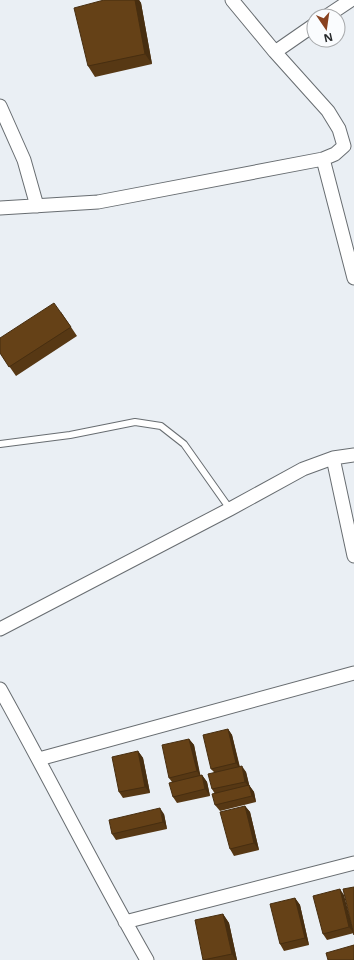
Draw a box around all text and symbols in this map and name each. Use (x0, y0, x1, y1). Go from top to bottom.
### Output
north arrow (306, 8, 346, 48)
text: N (322, 30, 334, 47)

